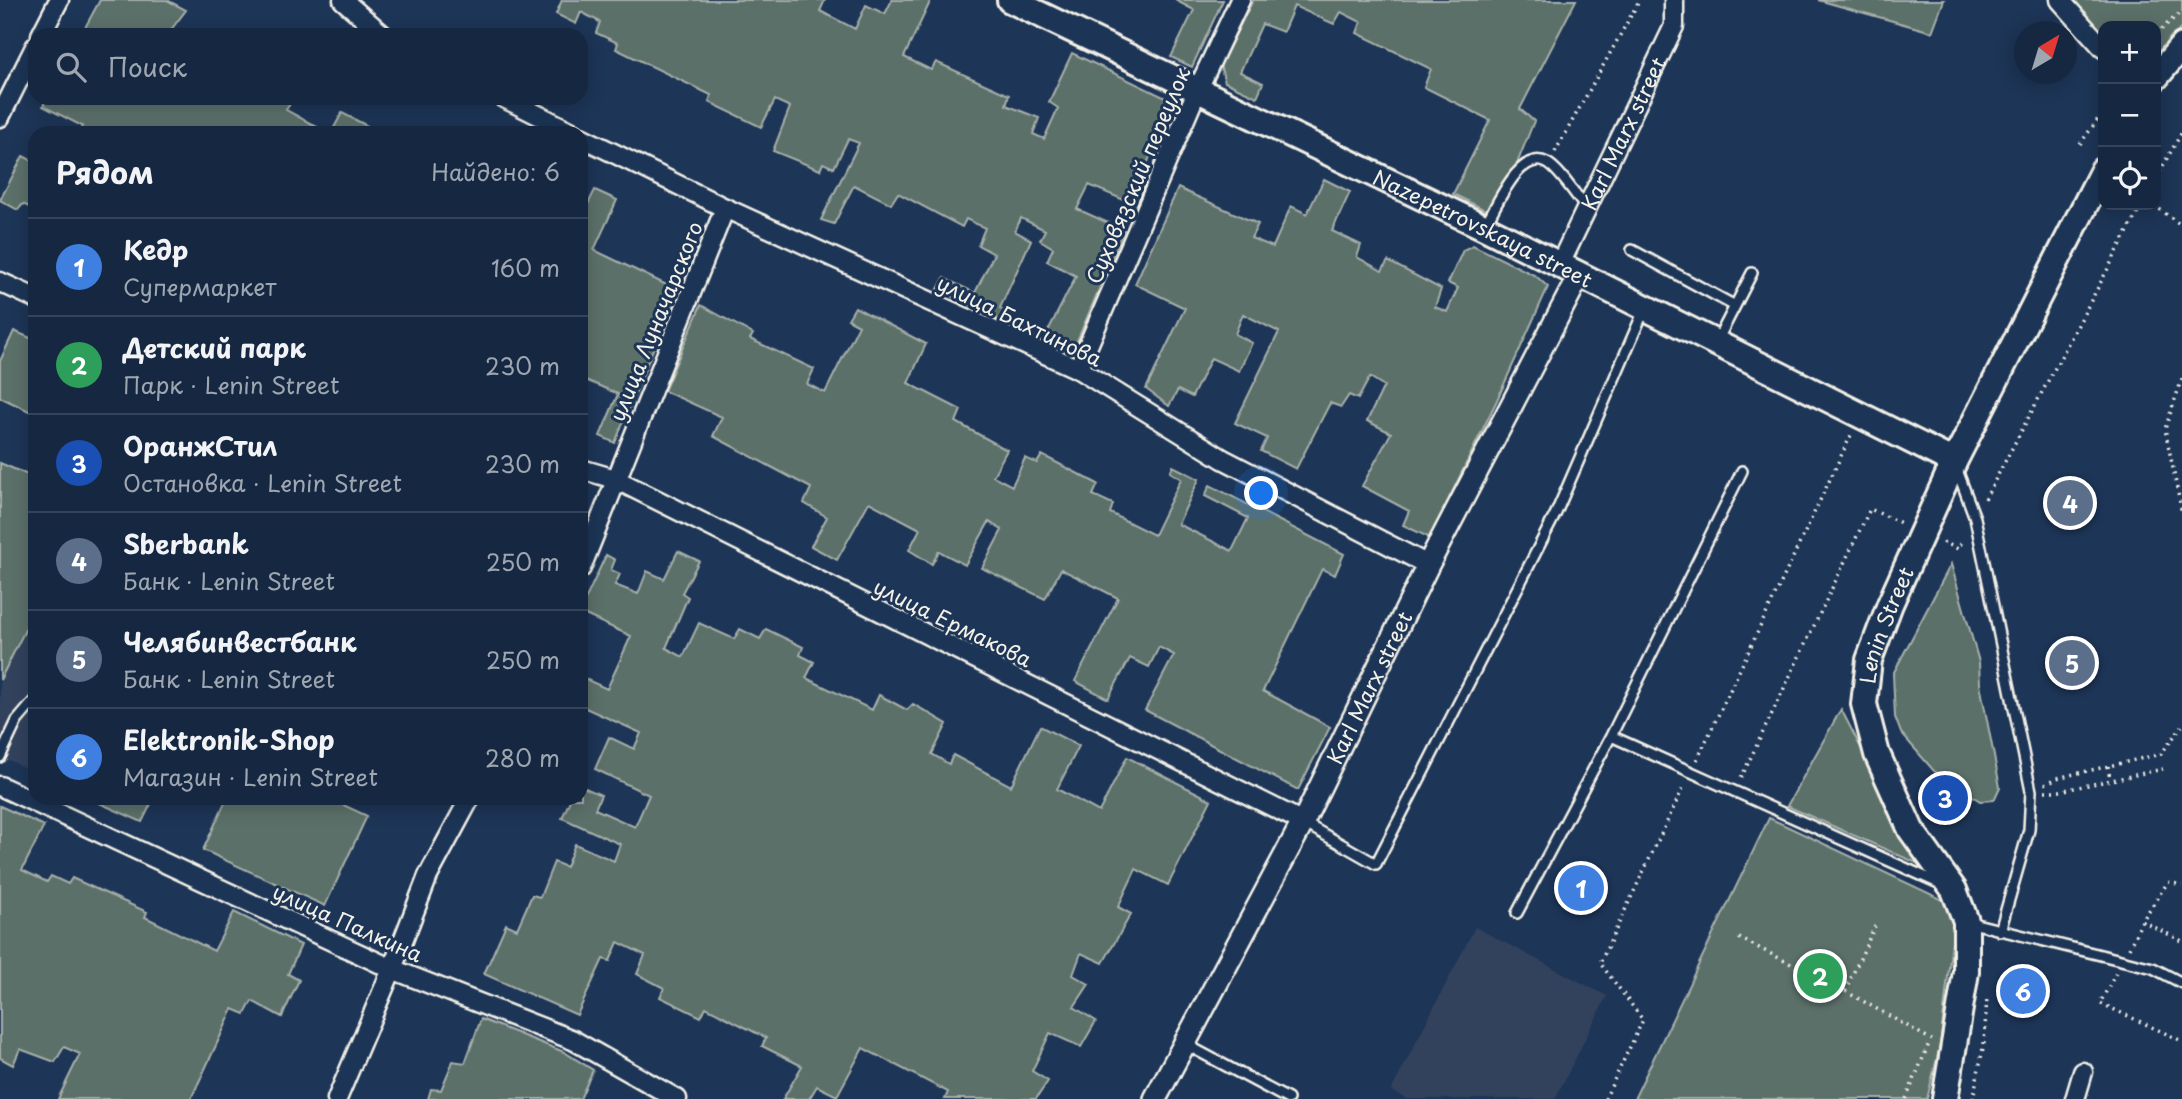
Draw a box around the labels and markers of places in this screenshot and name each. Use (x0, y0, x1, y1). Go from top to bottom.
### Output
pin: 4 (2047, 477, 2093, 529)
pin: 5 (2049, 637, 2095, 689)
pin: 3 (1922, 772, 1968, 824)
pin: 1 (1558, 862, 1604, 914)
pin: 2 (1797, 950, 1843, 1002)
pin: 6 (2000, 965, 2046, 1017)

